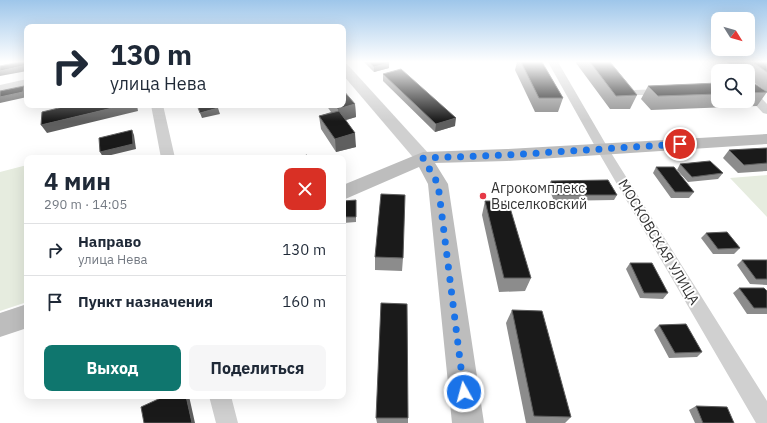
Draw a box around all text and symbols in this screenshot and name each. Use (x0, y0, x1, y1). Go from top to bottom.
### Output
north arrow (711, 12, 755, 56)
map controls (711, 12, 755, 108)
text: 130 m (110, 36, 192, 73)
icon: right (44, 40, 96, 92)
button: search (711, 64, 755, 108)
text: улица Нева (110, 72, 206, 95)
pin (663, 127, 697, 161)
icon: arrive (669, 133, 691, 155)
text: 4 мин (44, 165, 111, 197)
button: close (284, 168, 326, 210)
street label: МОСКОВСКАЯ УЛИЦА (614, 176, 704, 308)
place label: Агрокомплекс Выселковский (491, 179, 587, 213)
marker: Агрокомплекс Выселковский (478, 191, 488, 201)
text: 290 m · 14:05 (44, 196, 127, 213)
text: Направо (78, 232, 141, 251)
icon: right (44, 239, 66, 261)
text: 130 m (282, 240, 326, 259)
text: улица Нева (78, 251, 148, 268)
icon: arrive (44, 291, 66, 313)
text: Пункт назначения (78, 292, 213, 311)
text: 160 m (282, 292, 326, 311)
button: Выход (44, 345, 181, 391)
button: Поделиться (189, 345, 326, 391)
position arrow (443, 371, 485, 413)

